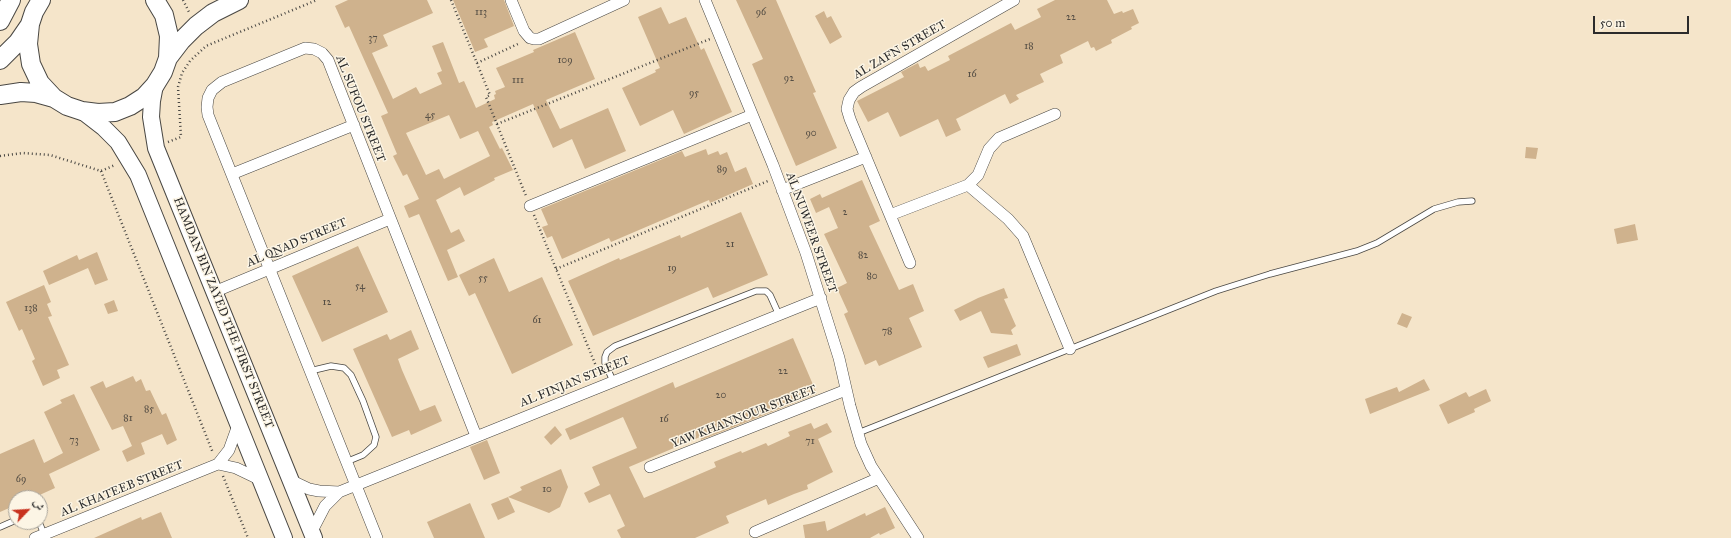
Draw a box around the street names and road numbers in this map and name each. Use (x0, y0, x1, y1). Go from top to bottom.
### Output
street label: AL ZAFN STREET (851, 18, 949, 82)
street label: AL SUFOU STREET (332, 54, 388, 164)
street label: AL NUWEER STREET (782, 170, 840, 296)
street label: HAMDAN BIN ZAYED THE FIRST STREET (170, 195, 276, 431)
street label: AL QNAD STREET (245, 215, 349, 271)
street label: AL FINJAN STREET (518, 353, 632, 411)
street label: YAW KHANNOUR STREET (669, 383, 819, 451)
street label: AL KHATEEB STREET (59, 458, 185, 520)

